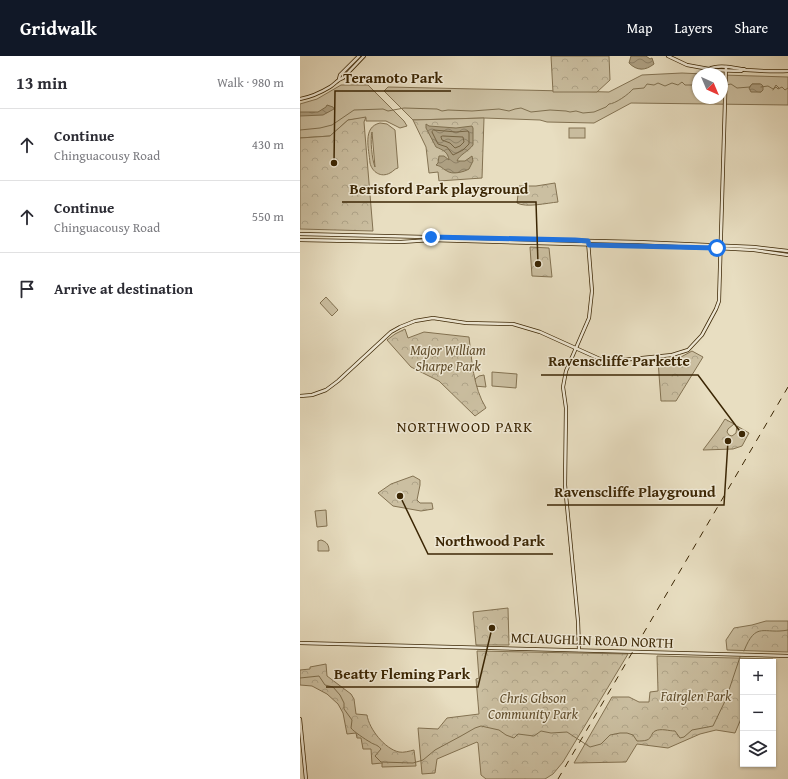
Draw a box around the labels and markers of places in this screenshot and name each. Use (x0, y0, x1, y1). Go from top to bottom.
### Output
callout: Teramoto Park (335, 64, 451, 91)
callout: Berisford Park playground (342, 175, 536, 202)
callout: Ravenscliffe Parkette (541, 348, 698, 375)
callout: Ravenscliffe Playground (547, 478, 724, 505)
callout: Northwood Park (428, 527, 553, 554)
callout: Beatty Fleming Park (326, 660, 478, 687)

